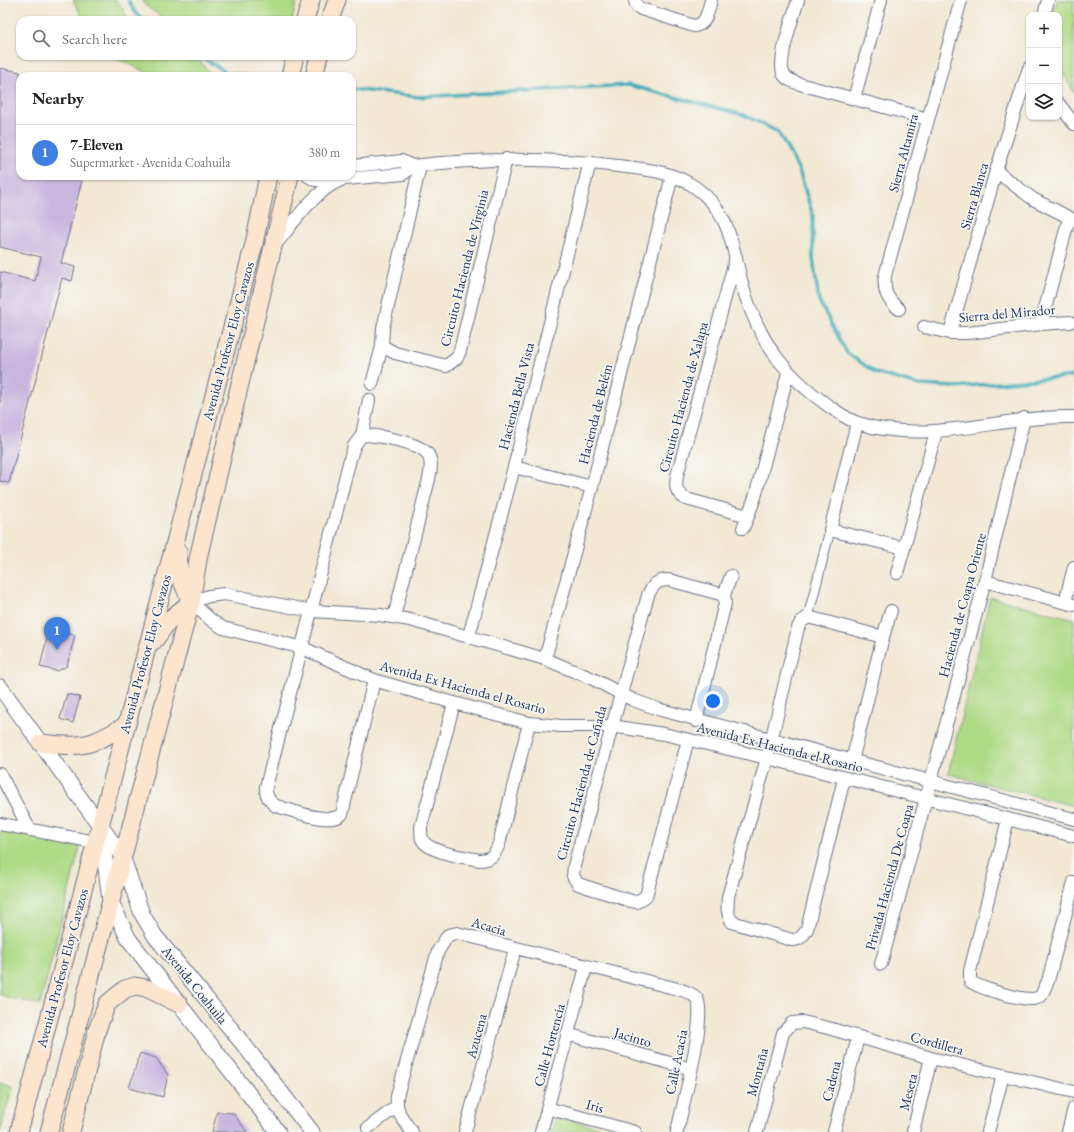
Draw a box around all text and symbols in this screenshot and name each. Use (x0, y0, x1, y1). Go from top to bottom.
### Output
map controls (1026, 12, 1062, 120)
button: + (1026, 12, 1062, 48)
search box (16, 16, 356, 60)
icon: search (30, 27, 52, 49)
text: Search here (62, 29, 127, 48)
button: − (1026, 48, 1062, 84)
button: layers (1026, 84, 1062, 120)
text: Nearby (32, 87, 84, 109)
street label: Sierra Altamira (884, 111, 922, 194)
text: 7-Eleven (70, 135, 123, 154)
text: 1 (42, 144, 48, 161)
text: 380 m (309, 144, 340, 161)
text: Supermarket · Avenida Coahuila (70, 154, 230, 171)
street label: Sierra Blanca (956, 160, 992, 232)
street label: Circuito Hacienda de Virginia (436, 187, 492, 349)
street label: Avenida Profesor Eloy Cavazos (198, 259, 258, 424)
street label: Sierra del Mirador (958, 300, 1056, 326)
street label: Circuito Hacienda de Xalapa (654, 319, 712, 474)
street label: Hacienda Bella Vista (494, 340, 538, 452)
street label: Hacienda de Belém (574, 362, 616, 466)
street label: Hacienda de Coapa Oriente (934, 530, 990, 679)
street label: Avenida Profesor Eloy Cavazos (115, 572, 175, 737)
pin: 1 (44, 617, 70, 650)
street label: Avenida Ex Hacienda el Rosario (377, 656, 548, 718)
your location (703, 691, 723, 711)
street label: Circuito Hacienda de Cañada (552, 703, 610, 862)
street label: Avenida Ex Hacienda el Rosario (694, 717, 865, 776)
street label: Privada Hacienda De Coapa (861, 801, 917, 952)
street label: Avenida Profesor Eloy Cavazos (32, 886, 92, 1051)
street label: Acacia (469, 912, 509, 940)
street label: Avenida Coahuila (157, 941, 232, 1028)
street label: Calle Hortencia (529, 1001, 569, 1089)
street label: Azucena (461, 1011, 491, 1061)
street label: Jacinto (611, 1023, 654, 1051)
street label: Calle Acacia (661, 1027, 691, 1096)
street label: Cordillera (908, 1027, 966, 1059)
street label: Montaña (742, 1045, 772, 1098)
street label: Cadena (817, 1059, 845, 1103)
street label: Meseta (895, 1071, 921, 1112)
street label: Iris (584, 1095, 606, 1117)

